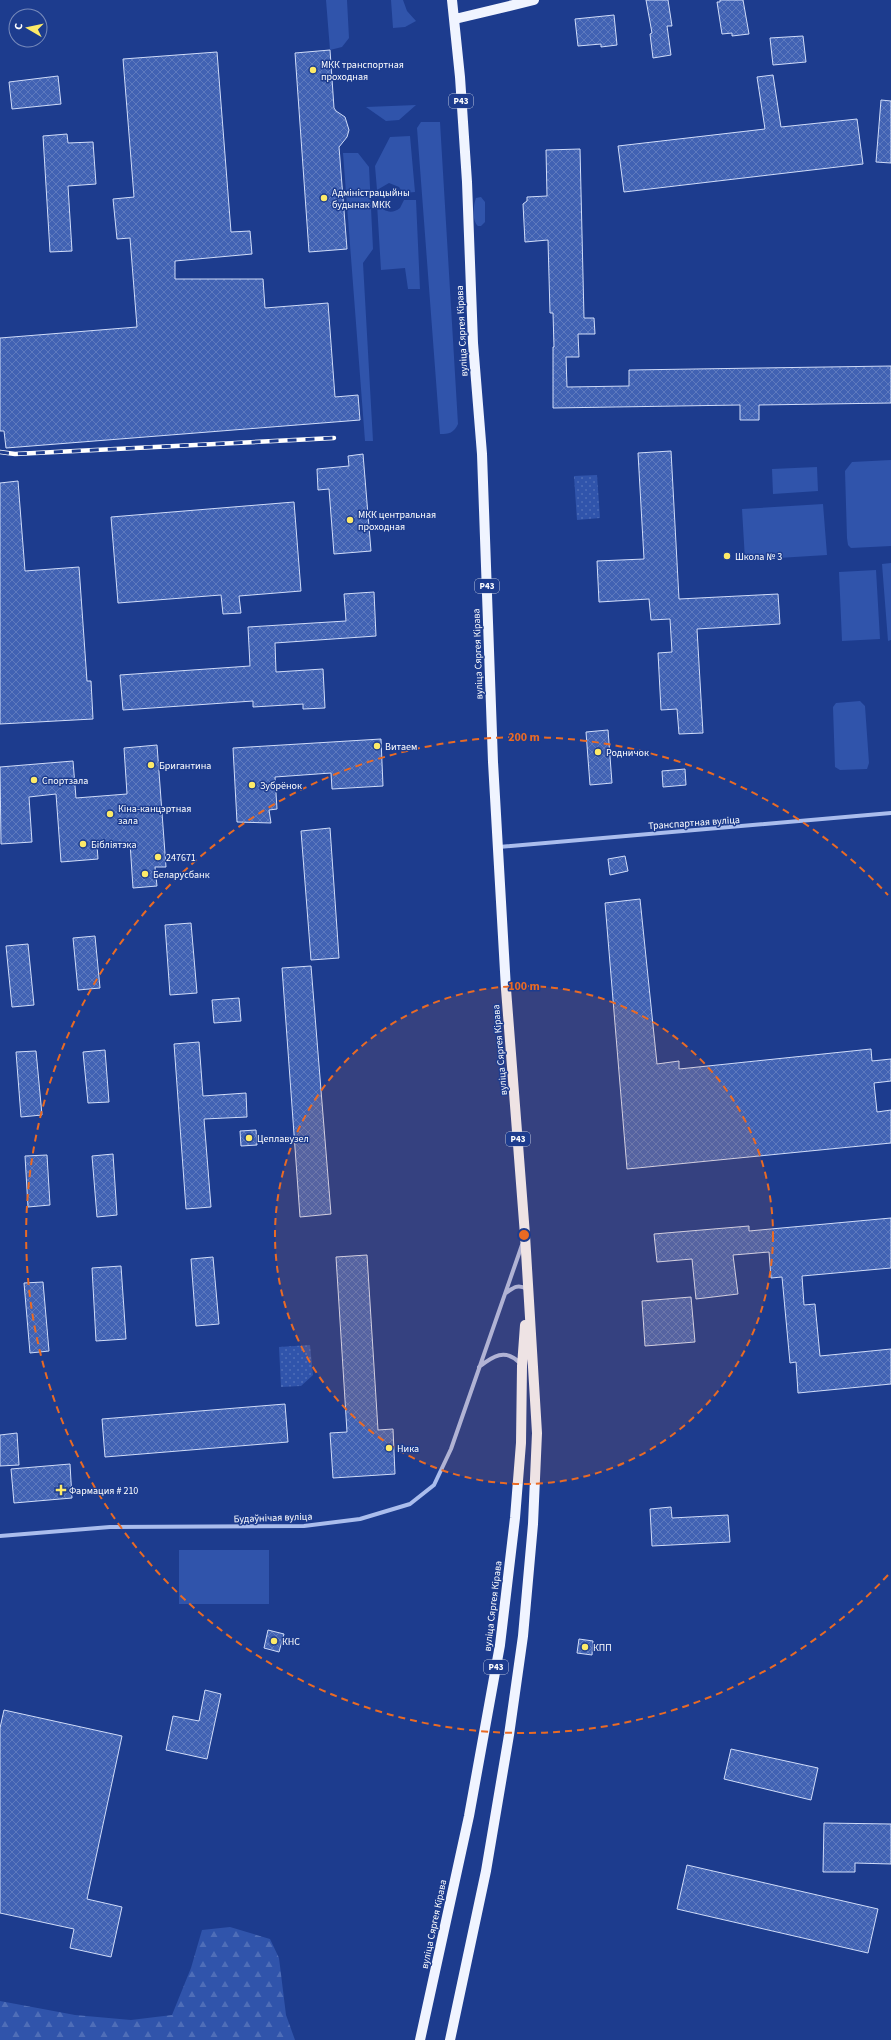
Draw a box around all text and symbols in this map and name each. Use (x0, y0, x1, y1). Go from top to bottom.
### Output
north arrow (8, 8, 48, 48)
text: С (11, 22, 27, 31)
place label: МКК транспортная проходная (321, 58, 404, 84)
marker: МКК транспортная проходная (308, 65, 318, 75)
road number: Р43 (449, 94, 473, 108)
place label: Адміністрацыйны будынак МКК (332, 186, 410, 212)
marker: Адміністрацыйны будынак МКК (319, 193, 329, 203)
street label: вуліца Сяргея Кірава (453, 285, 471, 377)
place label: МКК центральная проходная (358, 508, 436, 534)
marker: МКК центральная проходная (345, 515, 355, 525)
place label: Школа № 3 (735, 550, 782, 564)
marker: Школа № 3 (722, 551, 732, 561)
road number: Р43 (475, 579, 499, 593)
street label: вуліца Сяргея Кірава (469, 608, 487, 700)
text: 200 m (508, 729, 540, 746)
place label: Витаем (385, 740, 417, 754)
marker: Витаем (372, 741, 382, 751)
place label: Родничок (606, 746, 649, 760)
marker: Родничок (593, 747, 603, 757)
place label: Бригантина (159, 759, 211, 773)
marker: Бригантина (146, 760, 156, 770)
place label: Спортзала (42, 774, 88, 788)
marker: Спортзала (29, 775, 39, 785)
place label: Зубрёнок (260, 779, 302, 793)
marker: Зубрёнок (247, 780, 257, 790)
place label: Кіна-канцэртная зала (118, 802, 191, 828)
marker: Кіна-канцэртная зала (105, 809, 115, 819)
street label: Транспартная вуліца (648, 813, 740, 833)
place label: Бібліятэка (91, 838, 136, 852)
marker: Бібліятэка (78, 839, 88, 849)
place label: 247671 (166, 851, 196, 865)
marker: 247671 (153, 852, 163, 862)
place label: Беларусбанк (153, 868, 210, 882)
marker: Беларусбанк (140, 869, 150, 879)
text: 100 m (508, 978, 540, 995)
street label: вуліца Сяргея Кірава (489, 1004, 511, 1096)
place label: Цеплавузел (257, 1132, 309, 1146)
road number: Р43 (506, 1132, 530, 1146)
marker: Цеплавузел (244, 1133, 254, 1143)
centre of rings (517, 1228, 531, 1242)
place label: Ника (397, 1442, 419, 1456)
marker: Ника (384, 1443, 394, 1453)
place label: Фармация # 210 (69, 1484, 138, 1498)
marker: Фармация # 210 (56, 1485, 66, 1495)
street label: Будаўнічая вуліца (233, 1510, 313, 1526)
street label: вуліца Сяргея Кірава (480, 1560, 505, 1652)
place label: КНС (282, 1635, 300, 1649)
marker: КНС (269, 1636, 279, 1646)
place label: КПП (593, 1641, 612, 1655)
marker: КПП (580, 1642, 590, 1652)
road number: Р43 (484, 1660, 508, 1674)
street label: вуліца Сяргея Кірава (418, 1878, 450, 1970)

